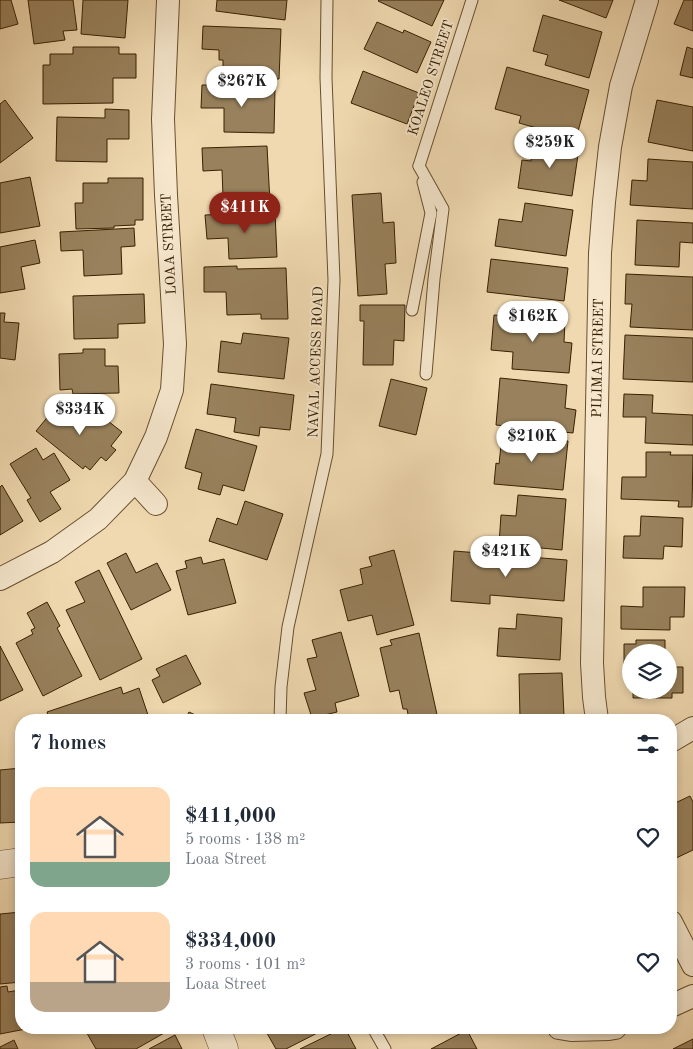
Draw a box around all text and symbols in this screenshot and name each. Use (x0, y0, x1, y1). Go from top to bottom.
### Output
street label: KOALEO STREET (406, 19, 456, 137)
pin: $267K (207, 66, 277, 108)
text: $267K (217, 74, 267, 90)
pin: $259K (515, 126, 585, 169)
text: $259K (525, 135, 575, 151)
pin: $411K (210, 192, 280, 234)
street label: LOAA STREET (159, 193, 179, 295)
text: $411K (220, 200, 270, 216)
street label: NAVAL ACCESS ROAD (306, 286, 326, 438)
street label: PILIMAI STREET (590, 298, 606, 418)
pin: $162K (498, 300, 568, 343)
text: $162K (508, 309, 558, 325)
pin: $334K (45, 394, 115, 436)
text: $334K (55, 402, 105, 418)
pin: $210K (497, 420, 567, 463)
text: $210K (507, 429, 557, 445)
pin: $421K (471, 536, 541, 578)
text: $421K (481, 544, 531, 560)
map controls (622, 644, 677, 699)
button: layers (622, 644, 677, 699)
icon: filters (634, 730, 662, 758)
text: 7 homes (30, 733, 106, 754)
text: $411,000 (185, 806, 276, 827)
icon: home (70, 807, 130, 867)
icon: heart (634, 823, 662, 851)
text: 5 rooms · 138 m² (185, 832, 305, 848)
text: Loaa Street (185, 852, 266, 868)
text: $334,000 (185, 931, 276, 952)
icon: home (70, 932, 130, 992)
icon: heart (634, 948, 662, 976)
text: 3 rooms · 101 m² (185, 957, 305, 973)
text: Loaa Street (185, 977, 266, 993)

